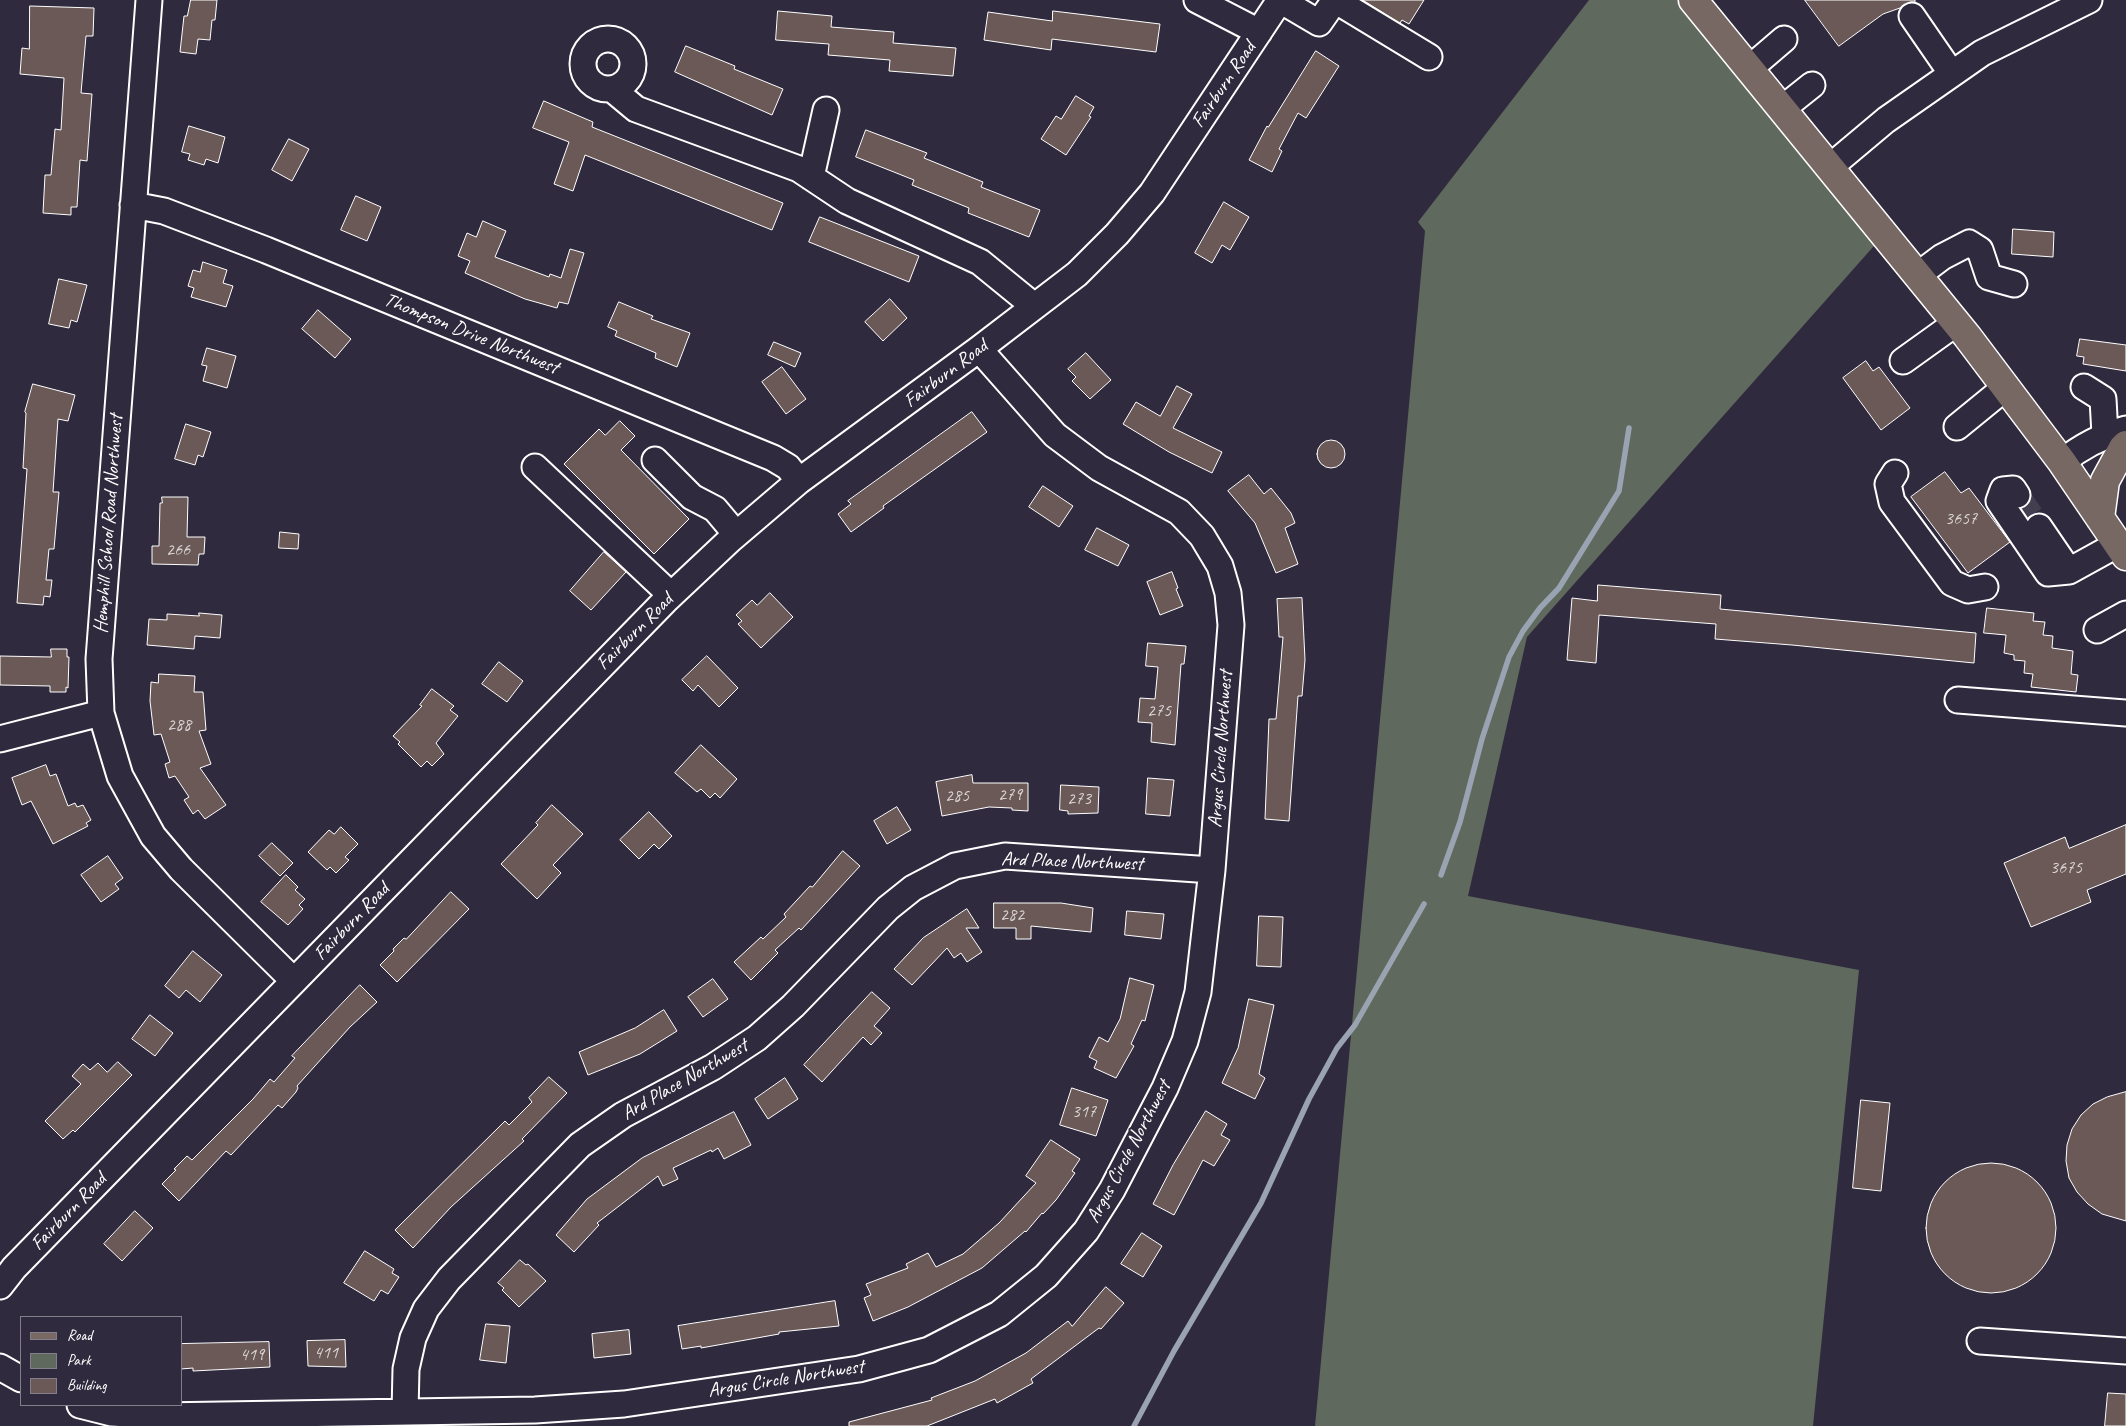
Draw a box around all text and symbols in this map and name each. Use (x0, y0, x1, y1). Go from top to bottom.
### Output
street label: Fairburn Road (1186, 37, 1262, 133)
street label: Thompson Drive Northwest (380, 288, 562, 380)
street label: Fairburn Road (899, 335, 993, 413)
street label: Hemphill School Road Northwest (89, 414, 129, 634)
house number: 3657 (1945, 508, 1977, 530)
house number: 266 (166, 539, 190, 561)
street label: Fairburn Road (592, 589, 678, 675)
street label: Argus Circle Northwest (1204, 670, 1238, 828)
house number: 275 (1147, 700, 1171, 722)
house number: 288 (167, 714, 191, 736)
house number: 279 (998, 784, 1022, 806)
house number: 285 (945, 785, 969, 807)
house number: 273 (1067, 788, 1091, 810)
street label: Ard Place Northwest (1001, 848, 1143, 876)
house number: 3675 (2050, 857, 2082, 879)
street label: Fairburn Road (309, 878, 395, 966)
house number: 282 (1000, 904, 1024, 926)
street label: Ard Place Northwest (618, 1034, 752, 1126)
street label: Argus Circle Northwest (1081, 1077, 1177, 1227)
house number: 317 (1072, 1101, 1096, 1123)
street label: Fairburn Road (26, 1168, 112, 1256)
legend (20, 1316, 182, 1406)
text: Road (67, 1326, 92, 1345)
house number: 411 (314, 1342, 338, 1364)
house number: 419 (240, 1344, 264, 1366)
text: Park (67, 1351, 91, 1370)
street label: Argus Circle Northwest (706, 1355, 866, 1403)
text: Building (67, 1376, 106, 1395)

